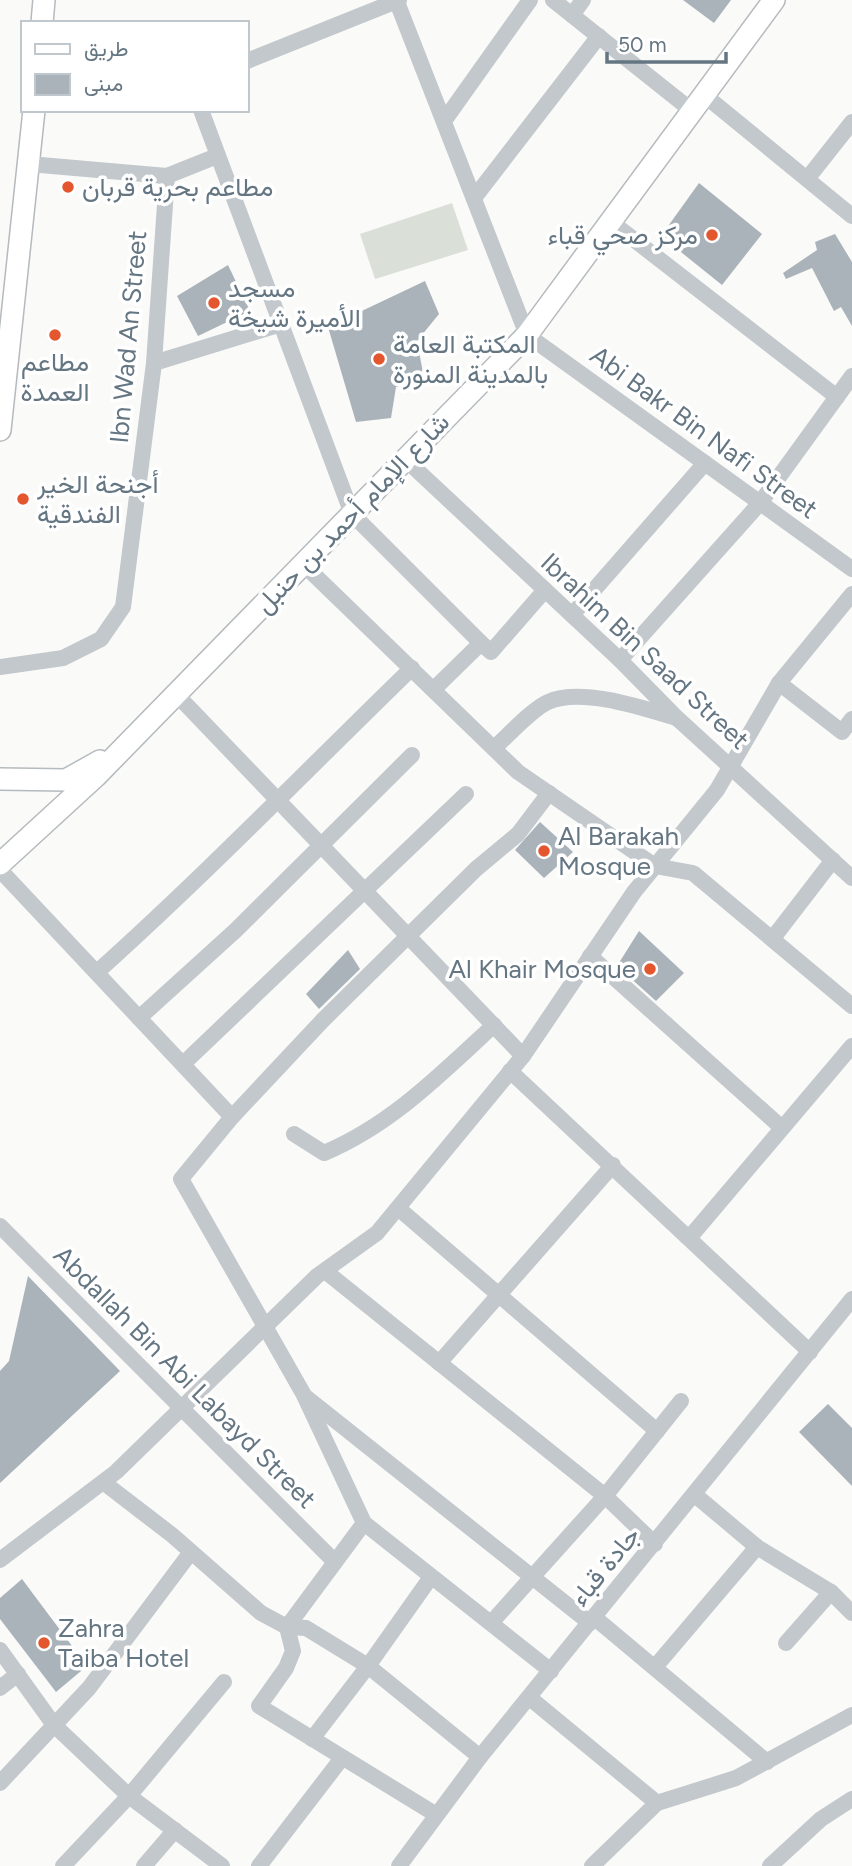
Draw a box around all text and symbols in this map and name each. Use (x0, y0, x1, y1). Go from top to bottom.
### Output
legend (21, 21, 248, 112)
scale bar (607, 21, 726, 65)
text: 50 m (618, 32, 667, 57)
text: طريق (84, 36, 129, 62)
text: مبنى (84, 71, 123, 96)
place label: مطاعم بحرية قربان (82, 171, 273, 204)
marker: مطاعم بحرية قربان (60, 179, 76, 195)
place label: مركز صحي قباء (548, 219, 698, 256)
marker: مركز صحي قباء (704, 227, 720, 243)
street label: Ibn Wad An Street (103, 229, 153, 445)
place label: مسجد الأميرة شيخة (228, 272, 361, 334)
marker: مسجد الأميرة شيخة (206, 295, 222, 311)
marker: مطاعم العمدة (47, 327, 63, 343)
place label: المكتبة العامة بالمدينة المنورة (393, 328, 548, 390)
street label: Abi Bakr Bin Nafi Street (584, 339, 824, 525)
place label: مطاعم العمدة (20, 346, 90, 408)
marker: المكتبة العامة بالمدينة المنورة (371, 351, 387, 367)
street label: شارع الإمام أحمد بن حنبل (248, 406, 457, 621)
place label: أجنحة الخير الفندقية (36, 468, 158, 530)
marker: أجنحة الخير الفندقية (15, 491, 31, 507)
street label: Ibrahim Bin Saad Street (534, 546, 756, 756)
place label: Al Barakah Mosque (558, 820, 679, 882)
marker: Al Barakah Mosque (536, 843, 552, 859)
place label: Al Khair Mosque (448, 953, 636, 985)
marker: Al Khair Mosque (642, 961, 658, 977)
street label: Abdallah Bin Abi Labayd Street (47, 1239, 323, 1515)
street label: جادة قباء (563, 1520, 647, 1612)
place label: Zahra Taiba Hotel (58, 1612, 189, 1674)
marker: Zahra Taiba Hotel (36, 1635, 52, 1651)

